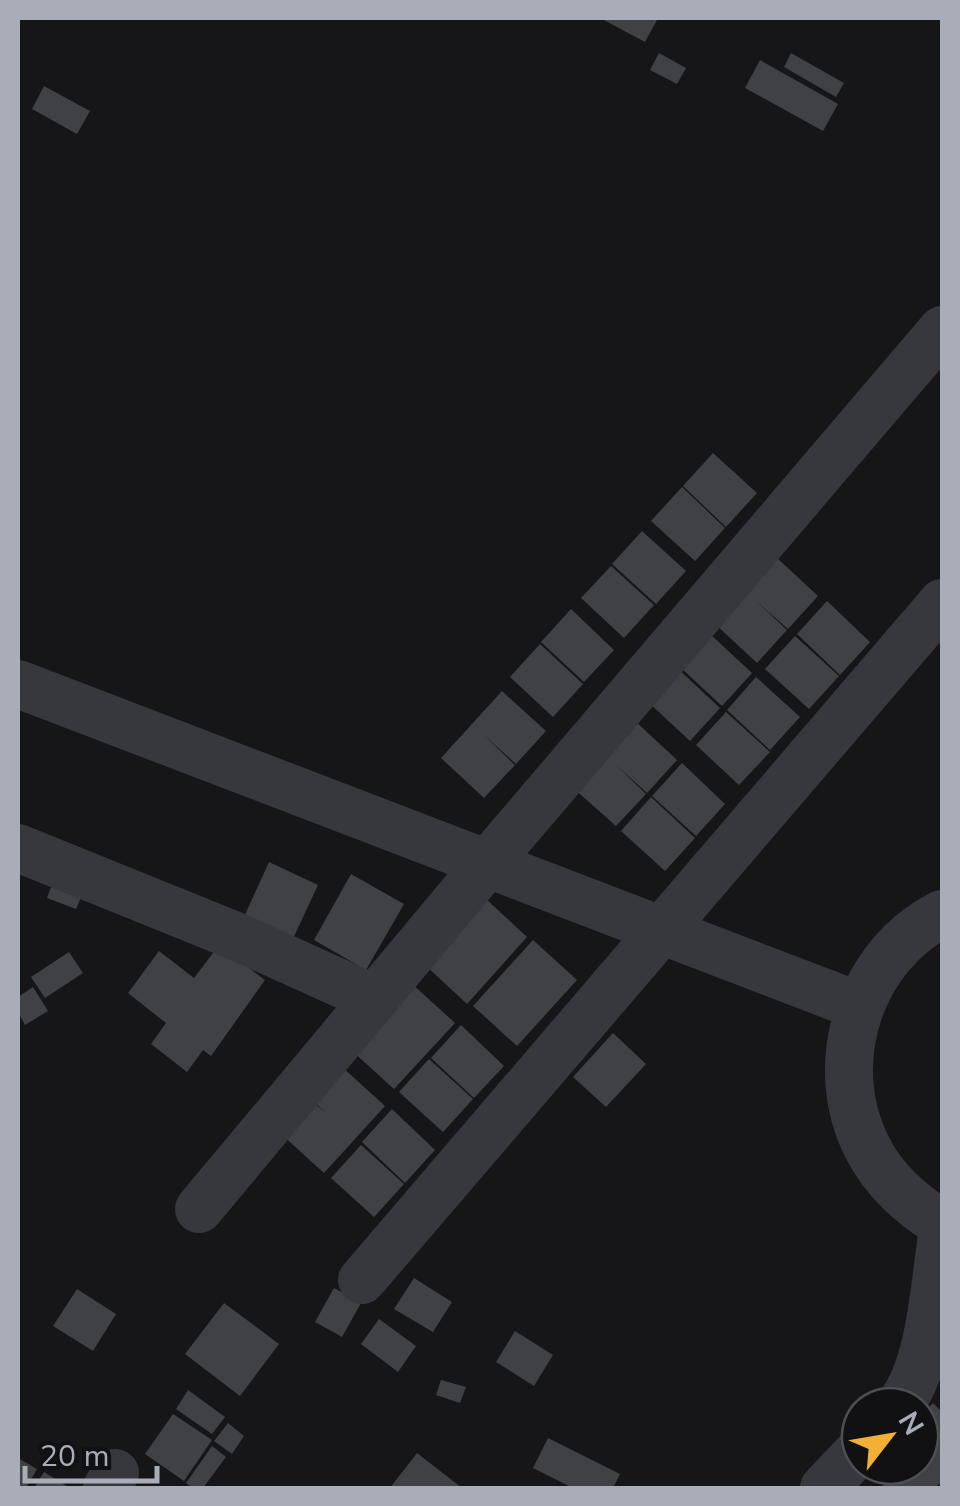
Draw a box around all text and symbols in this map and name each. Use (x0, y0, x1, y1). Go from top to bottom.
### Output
north arrow (840, 1386, 940, 1486)
text: N (889, 1405, 932, 1442)
scale bar (25, 1421, 158, 1483)
text: 20 m (40, 1436, 109, 1477)

